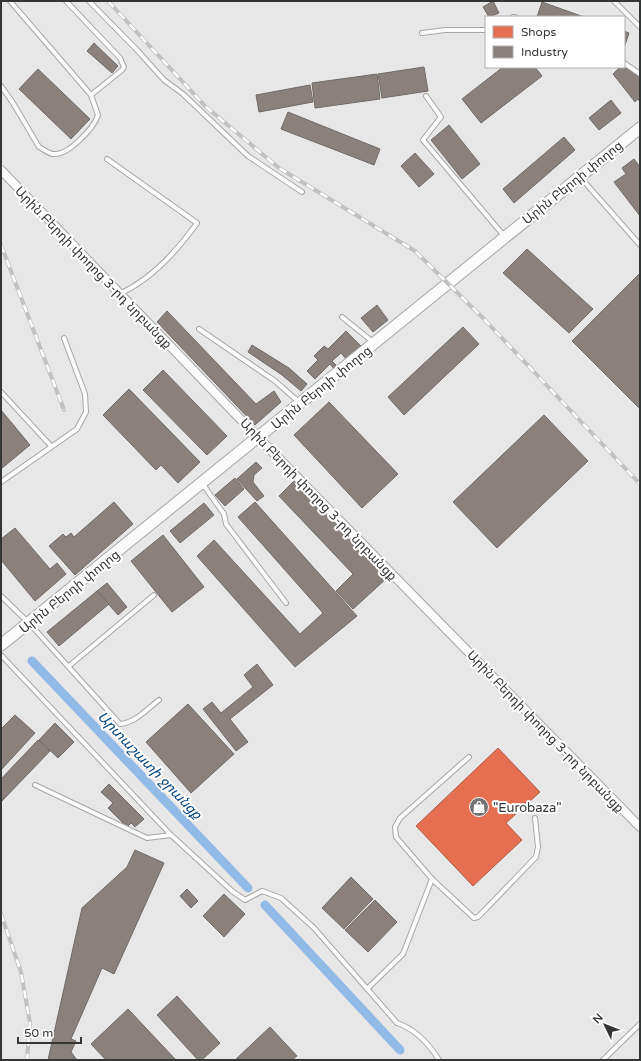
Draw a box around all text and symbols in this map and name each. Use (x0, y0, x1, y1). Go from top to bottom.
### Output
legend (485, 16, 625, 68)
text: Shops (521, 25, 556, 39)
text: Industry (521, 45, 568, 59)
street label: Արին Բերդի փողոց (519, 137, 626, 228)
street label: Արին Բերդի փողոց 3-րդ նրբանցք (11, 183, 175, 352)
street label: Արին Բերդի փողոց (268, 342, 375, 433)
street label: Արին Բերդի փողոց 3-րդ նրբանցք (236, 415, 400, 584)
street label: Արին Բերդի փողոց (16, 546, 123, 637)
street label: Արին Բերդի փողոց 3-րդ նրբանցք (463, 647, 627, 816)
water label: Արտաշատի ջրանցք (94, 708, 206, 823)
shop icon: "Eurobaza" (468, 796, 490, 818)
place label: "Eurobaza" (493, 800, 562, 816)
north arrow (585, 1005, 625, 1045)
text: N (590, 1011, 606, 1026)
scale bar (18, 1019, 81, 1045)
text: 50 m (24, 1026, 53, 1040)

